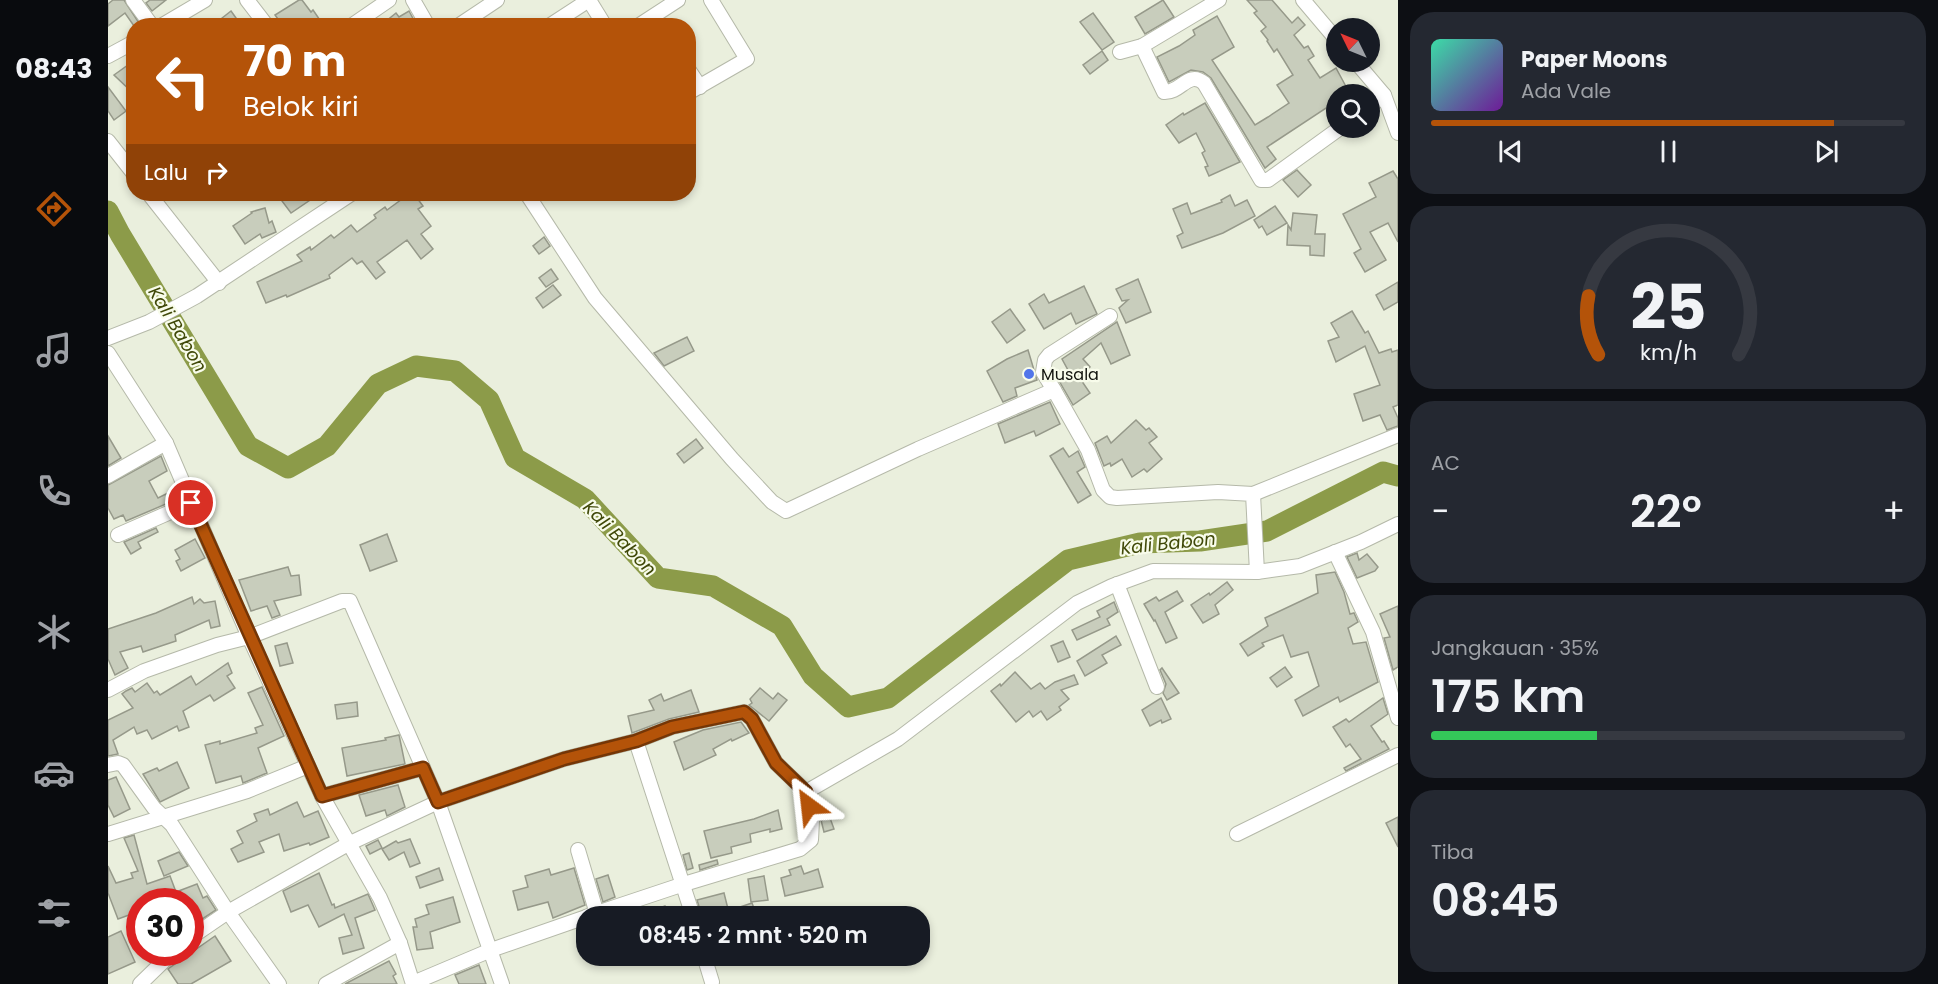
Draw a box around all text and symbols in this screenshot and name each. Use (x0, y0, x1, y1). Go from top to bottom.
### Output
north arrow (1326, 18, 1380, 72)
map controls (1326, 18, 1380, 138)
text: 70 m (243, 32, 346, 91)
icon: left (144, 42, 222, 120)
text: Paper Moons (1521, 44, 1668, 75)
text: 08:43 (15, 50, 93, 87)
text: Ada Vale (1521, 77, 1611, 105)
button: search (1326, 84, 1380, 138)
text: Belok kiri (243, 88, 359, 125)
icon: previous (1494, 135, 1527, 168)
icon: pause (1652, 135, 1685, 168)
icon: next (1810, 135, 1843, 168)
icon: right (200, 156, 233, 189)
text: Lalu (144, 157, 188, 188)
icon: directions (33, 188, 75, 230)
text: 25 (1630, 263, 1706, 351)
water label: Kali Babon (143, 282, 213, 376)
icon: music (33, 329, 75, 371)
text: km/h (1639, 337, 1697, 368)
place label: Musala (1041, 363, 1099, 386)
marker: Musala (1022, 367, 1036, 381)
text: AC (1431, 449, 1460, 477)
icon: phone (33, 470, 75, 512)
pin (165, 477, 216, 528)
text: 22° (1630, 480, 1702, 543)
icon: arrive (174, 486, 207, 519)
text: − (1431, 488, 1449, 535)
text: + (1882, 488, 1905, 535)
water label: Kali Babon (578, 495, 662, 581)
water label: Kali Babon (1119, 526, 1217, 560)
icon: climate (33, 611, 75, 653)
text: Jangkauan · 35% (1431, 634, 1599, 662)
text: 175 km (1431, 665, 1585, 728)
icon: car (33, 752, 75, 794)
position arrow (777, 774, 841, 838)
text: Tiba (1431, 838, 1474, 866)
text: 08:45 (1431, 869, 1560, 932)
speed limit sign: 30 (126, 888, 204, 966)
icon: filters (33, 892, 75, 934)
text: 08:45 · 2 mnt · 520 m (639, 920, 867, 951)

